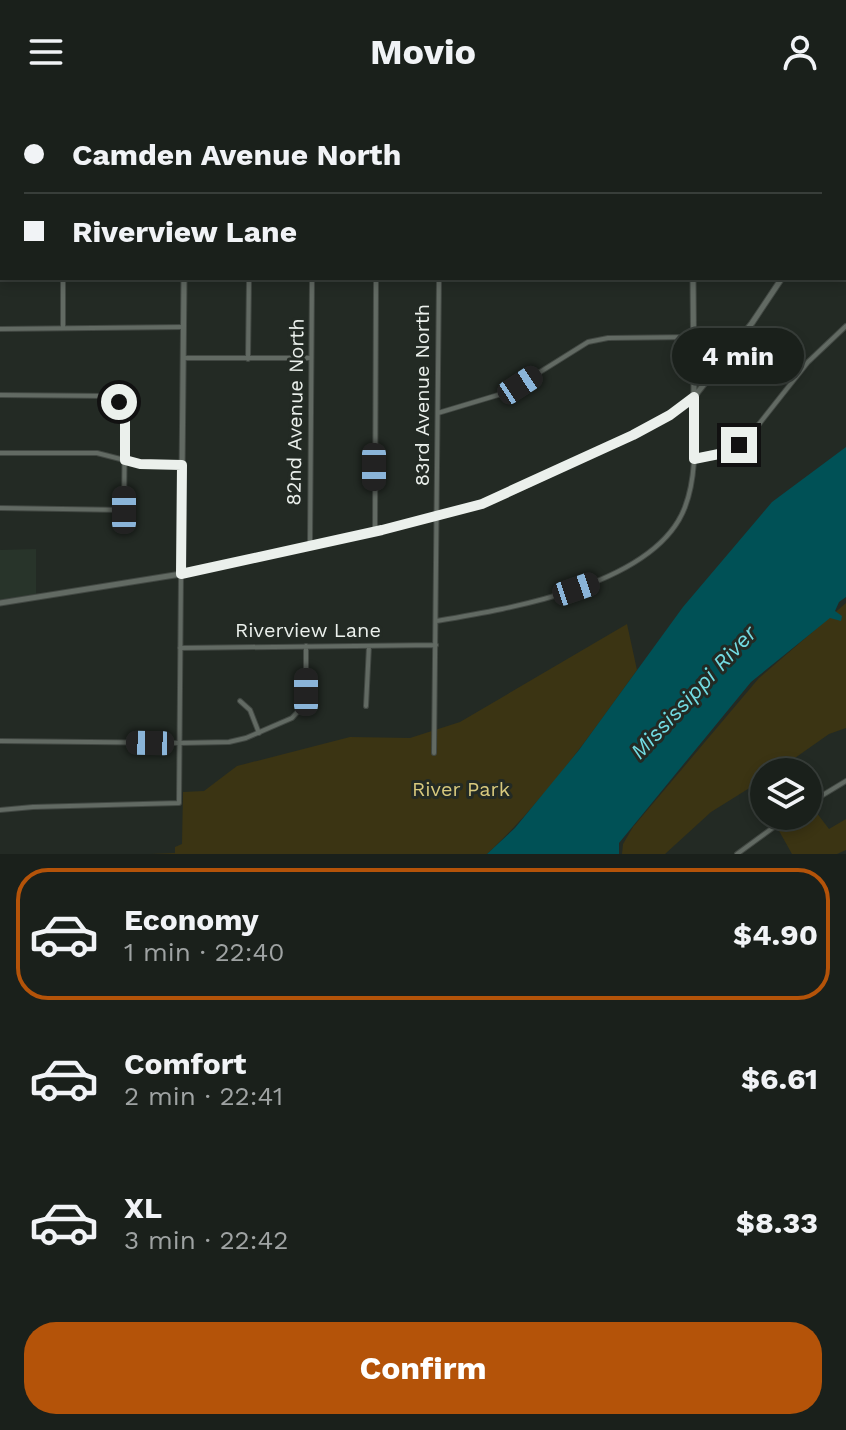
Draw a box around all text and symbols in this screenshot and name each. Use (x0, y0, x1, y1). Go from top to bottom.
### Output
icon: menu (24, 30, 68, 74)
icon: person (778, 30, 822, 74)
text: Movio (370, 31, 476, 73)
text: Camden Avenue North (72, 137, 401, 172)
text: Riverview Lane (72, 214, 297, 249)
street label: 83rd Avenue North (410, 304, 434, 486)
street label: 82nd Avenue North (281, 318, 309, 506)
callout: 4 min (673, 329, 805, 385)
text: 4 min (702, 341, 774, 371)
car (493, 362, 547, 408)
route start (101, 384, 137, 420)
route end (721, 427, 757, 463)
car (362, 443, 386, 491)
car (112, 486, 136, 534)
car (549, 570, 603, 608)
street label: Riverview Lane (235, 618, 381, 642)
water label: Mississippi River (625, 620, 762, 764)
car (294, 668, 318, 716)
car (126, 731, 174, 755)
map controls (750, 758, 822, 830)
button: layers (750, 758, 822, 830)
park label: River Park (412, 777, 510, 801)
icon: car (28, 898, 100, 970)
text: Economy (124, 902, 259, 937)
text: $4.90 (733, 917, 818, 952)
text: 1 min · 22:40 (124, 937, 284, 967)
icon: car (28, 1042, 100, 1114)
text: Comfort (124, 1046, 246, 1081)
text: $6.61 (741, 1061, 818, 1096)
text: 2 min · 22:41 (124, 1081, 283, 1111)
icon: car (28, 1186, 100, 1258)
text: XL (124, 1190, 162, 1225)
text: $8.33 (736, 1205, 818, 1240)
text: 3 min · 22:42 (124, 1225, 288, 1255)
button: Confirm (24, 1322, 822, 1414)

